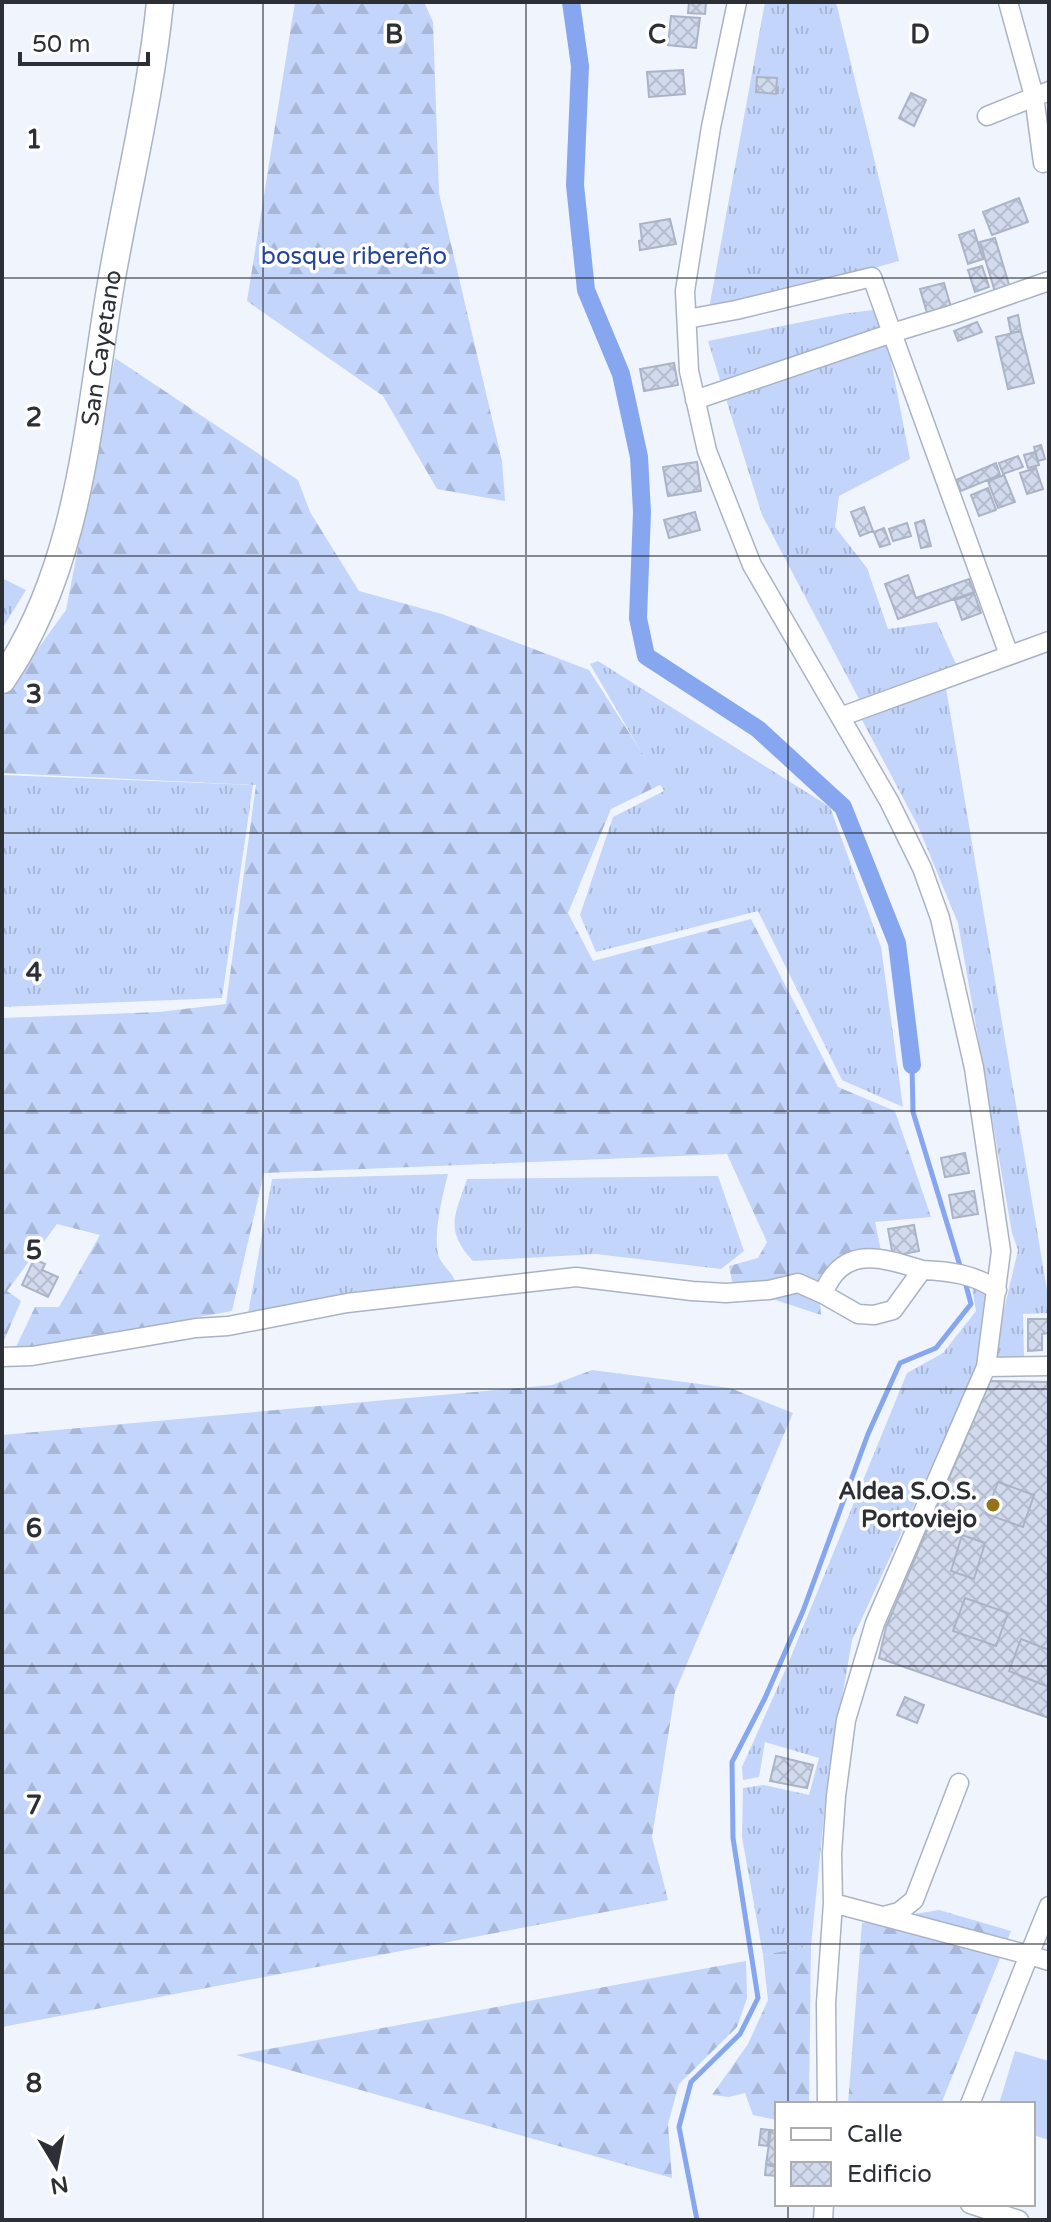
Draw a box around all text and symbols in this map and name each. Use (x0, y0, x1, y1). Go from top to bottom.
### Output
scale bar (20, 16, 148, 66)
text: B (385, 19, 403, 50)
text: C (648, 19, 666, 50)
text: D (910, 19, 930, 50)
text: 50 m (32, 30, 90, 59)
text: 1 (26, 124, 42, 155)
park label: bosque ribereño (261, 242, 447, 271)
street label: San Cayetano (75, 268, 128, 428)
text: 2 (26, 402, 42, 433)
text: 3 (26, 679, 42, 710)
text: 4 (26, 957, 42, 988)
text: 5 (26, 1235, 42, 1266)
place label: Aldea S.O.S. Portoviejo (838, 1477, 977, 1534)
marker: Aldea S.O.S. Portoviejo (984, 1496, 1002, 1514)
text: 6 (26, 1513, 42, 1544)
text: 7 (26, 1790, 42, 1821)
text: 8 (26, 2068, 42, 2099)
legend (775, 2102, 1035, 2206)
text: Calle (847, 2120, 903, 2149)
north arrow (16, 2126, 96, 2206)
text: Edificio (847, 2160, 932, 2189)
text: N (48, 2170, 70, 2199)

